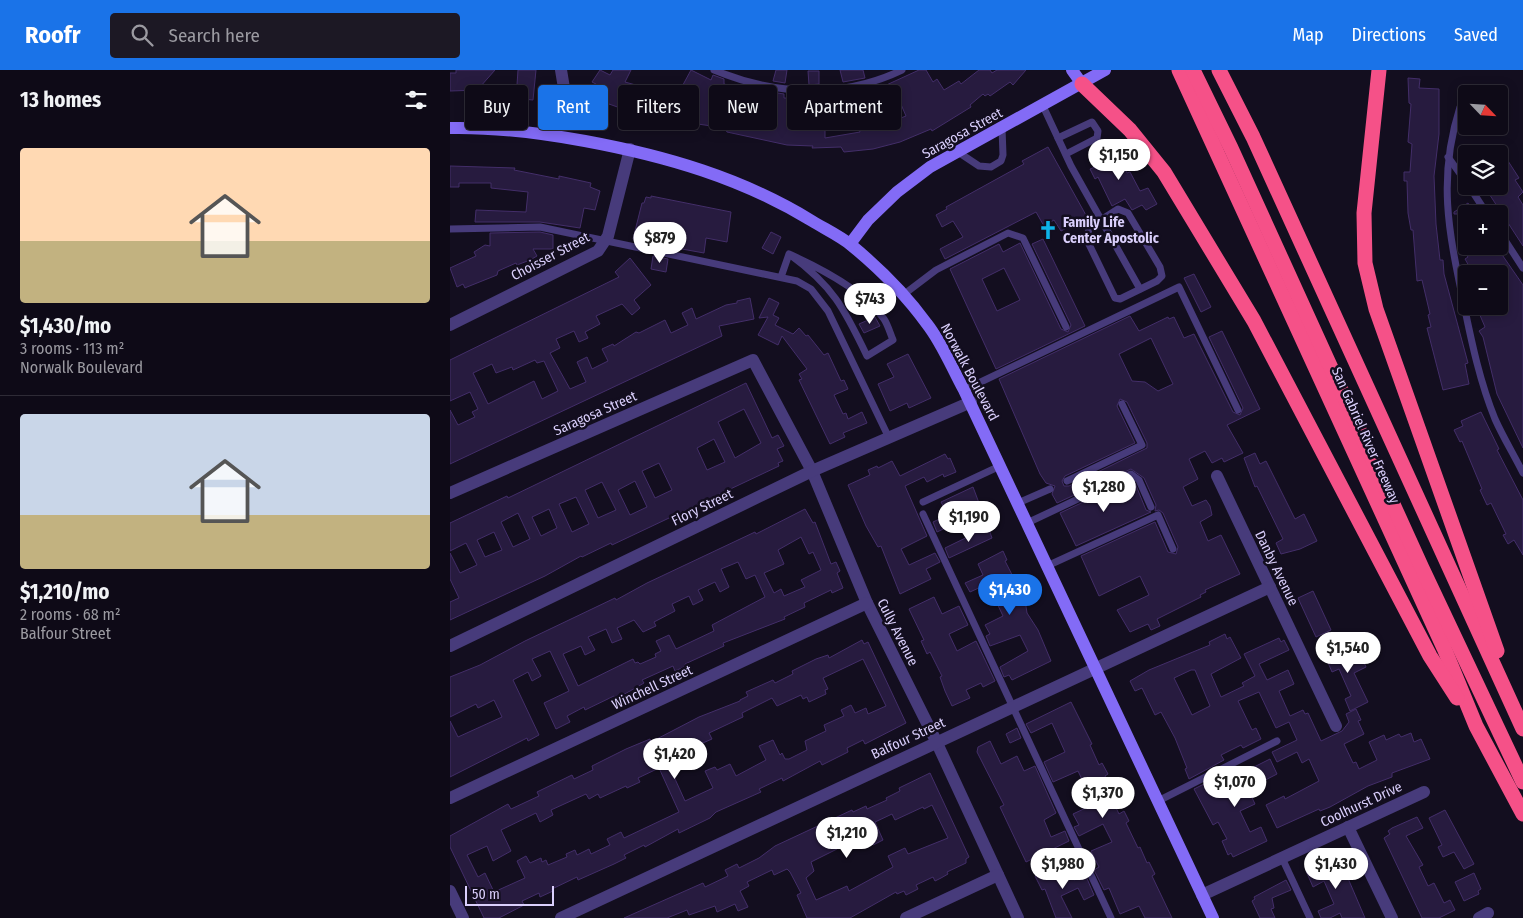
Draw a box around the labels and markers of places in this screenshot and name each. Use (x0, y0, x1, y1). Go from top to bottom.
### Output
pin: $1,150 (1078, 138, 1160, 181)
place label: Family Life Center Apostolic (1063, 214, 1160, 247)
church icon: Family Life Center Apostolic (1037, 219, 1059, 241)
pin: $879 (630, 222, 690, 264)
pin: $743 (840, 282, 900, 325)
pin: $1,280 (1063, 470, 1145, 513)
pin: $1,190 (928, 500, 1010, 543)
pin: $1,430 (969, 574, 1051, 616)
pin: $1,540 (1307, 632, 1389, 674)
pin: $1,420 (634, 738, 716, 780)
pin: $1,070 (1194, 766, 1276, 808)
pin: $1,370 (1062, 776, 1144, 819)
pin: $1,210 (806, 816, 888, 859)
pin: $1,980 (1022, 848, 1104, 890)
pin: $1,430 (1295, 848, 1377, 890)

